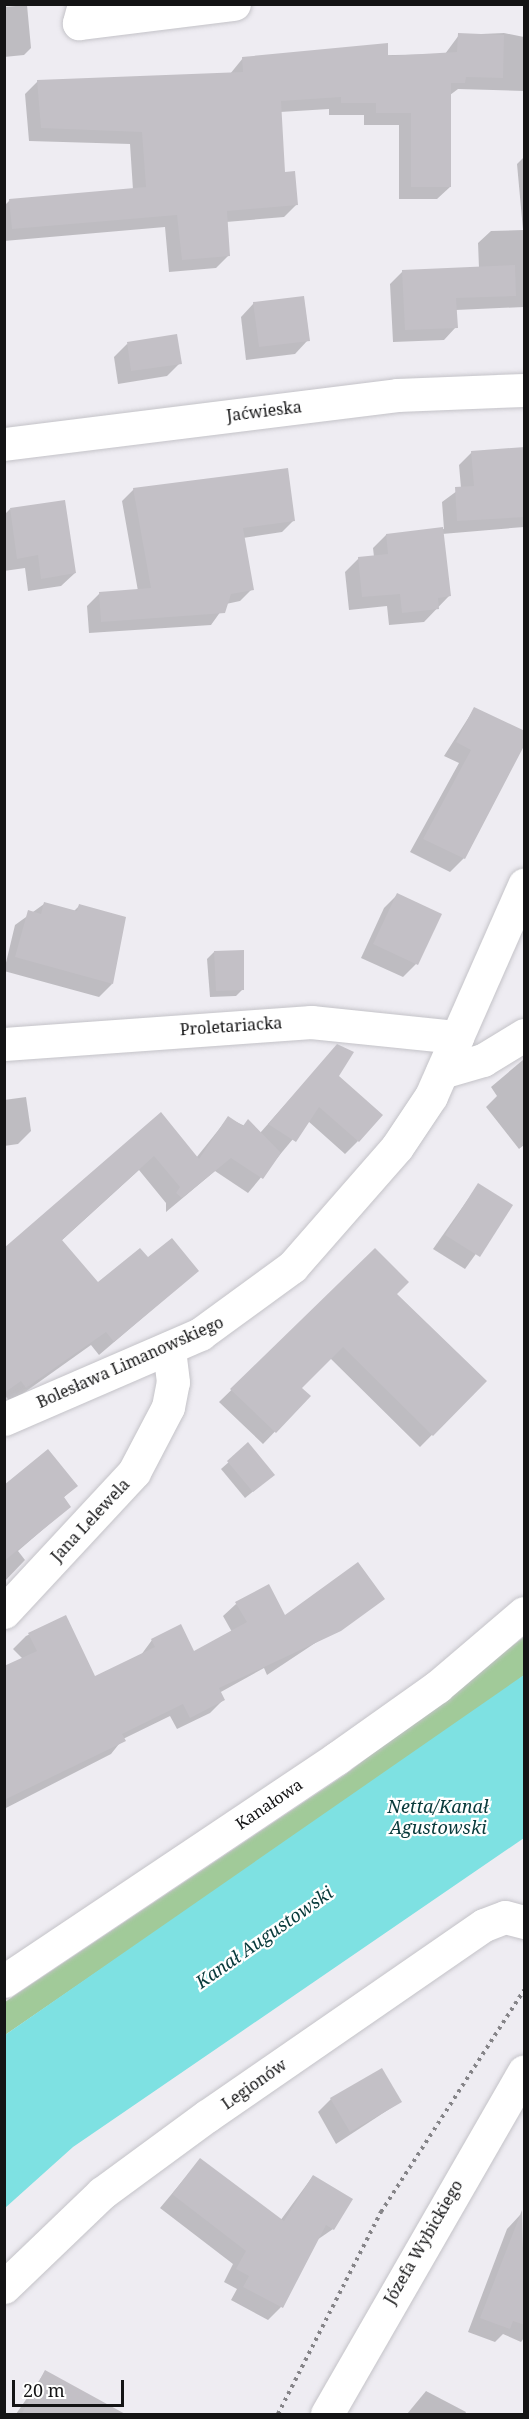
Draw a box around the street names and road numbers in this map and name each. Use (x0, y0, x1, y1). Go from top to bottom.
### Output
street label: Jaćwieska (225, 397, 303, 425)
street label: Proletariacka (179, 1013, 283, 1039)
street label: Bolesława Limanowskiego (34, 1312, 226, 1412)
street label: Jana Lelewela (47, 1474, 133, 1566)
street label: Kanałowa (232, 1775, 306, 1833)
street label: Legionów (218, 2055, 290, 2113)
street label: Józefa Wybickiego (380, 2176, 466, 2308)

